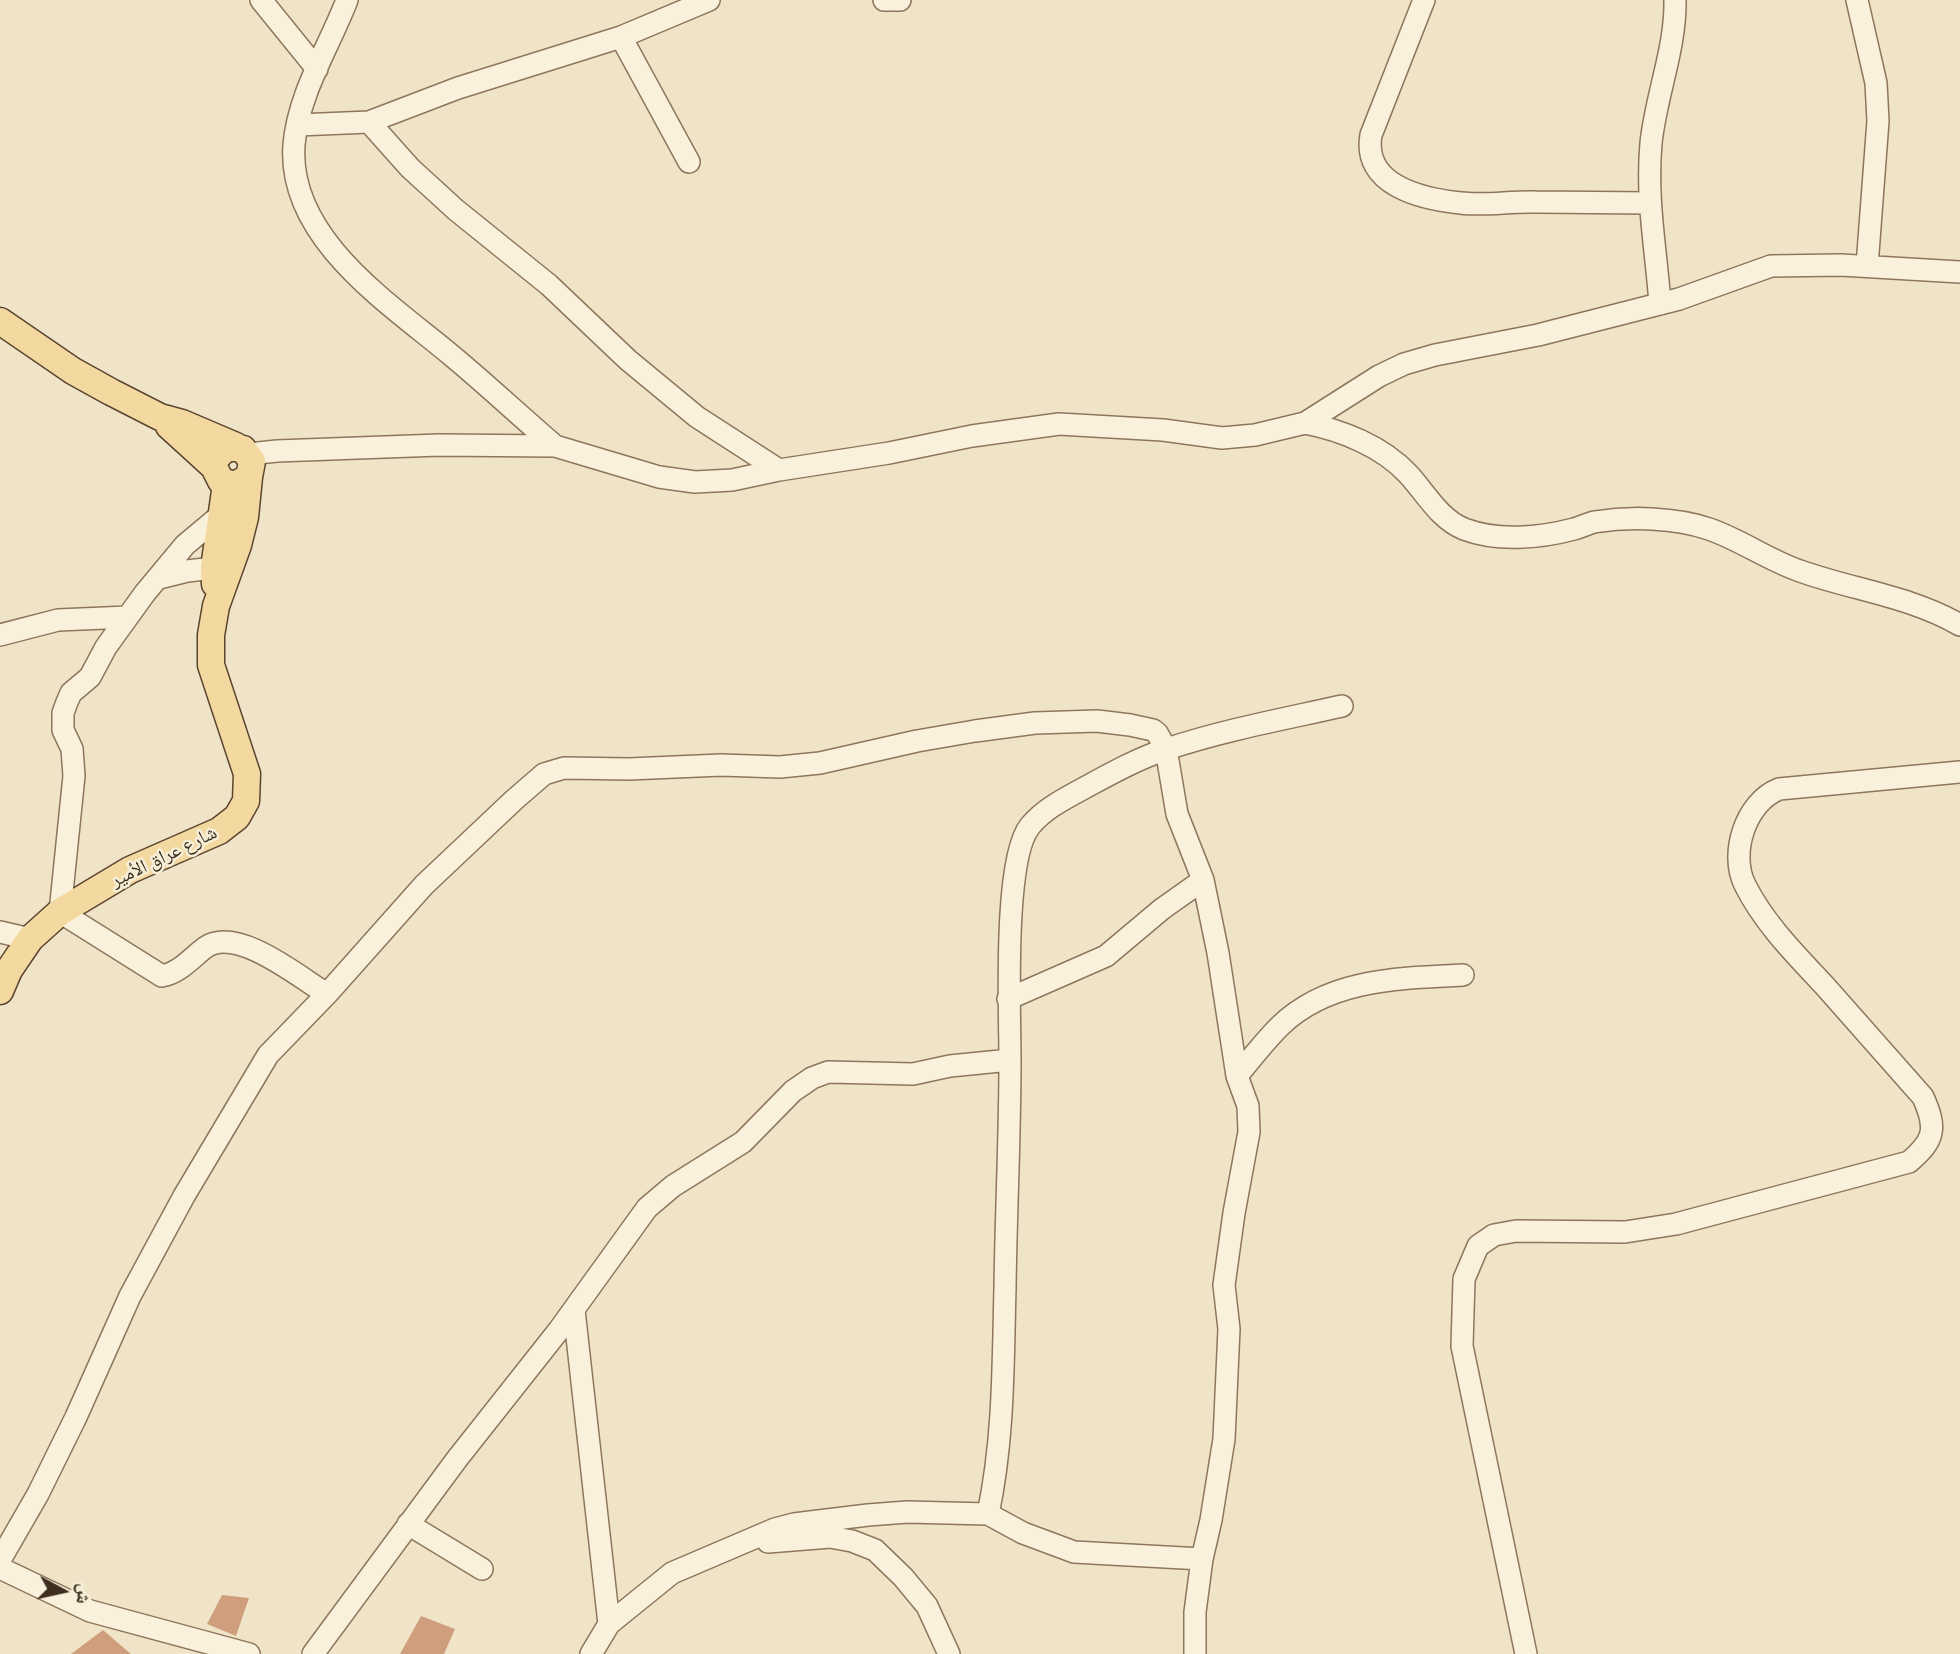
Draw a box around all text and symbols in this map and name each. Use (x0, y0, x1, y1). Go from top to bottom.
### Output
street label: شارع عراق الأمير (107, 821, 221, 893)
north arrow (28, 1556, 98, 1626)
text: ش (72, 1582, 97, 1606)

